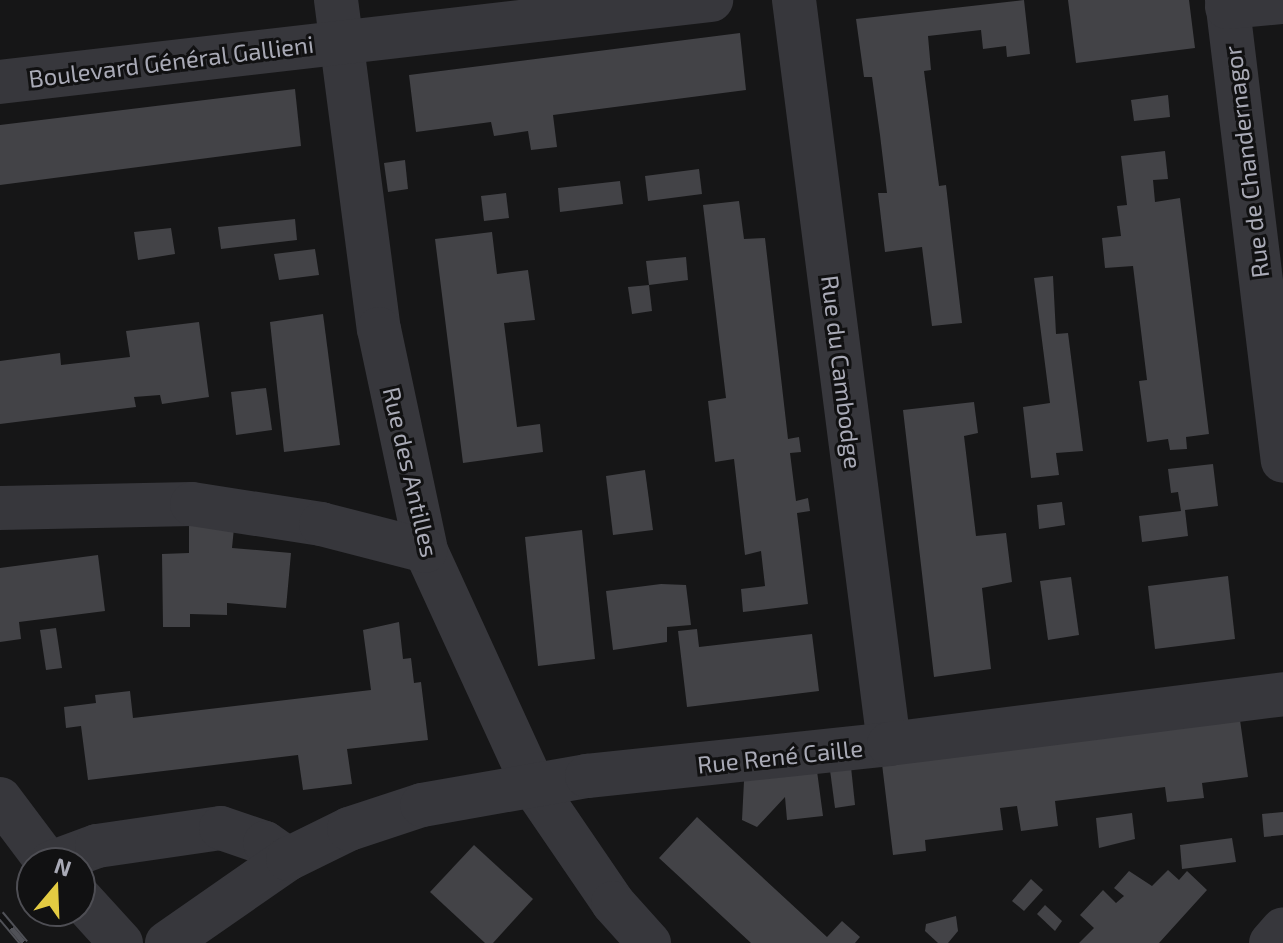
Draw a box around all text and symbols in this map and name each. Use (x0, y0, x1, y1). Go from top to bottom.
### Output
street label: Boulevard Général Gallieni (26, 29, 316, 93)
street label: Rue de Chandernagor (1217, 44, 1275, 280)
street label: Rue du Cambodge (816, 274, 868, 470)
street label: Rue des Antilles (377, 384, 445, 560)
street label: Rue René Caille (696, 733, 864, 779)
north arrow (16, 847, 96, 927)
text: N (51, 851, 75, 881)

